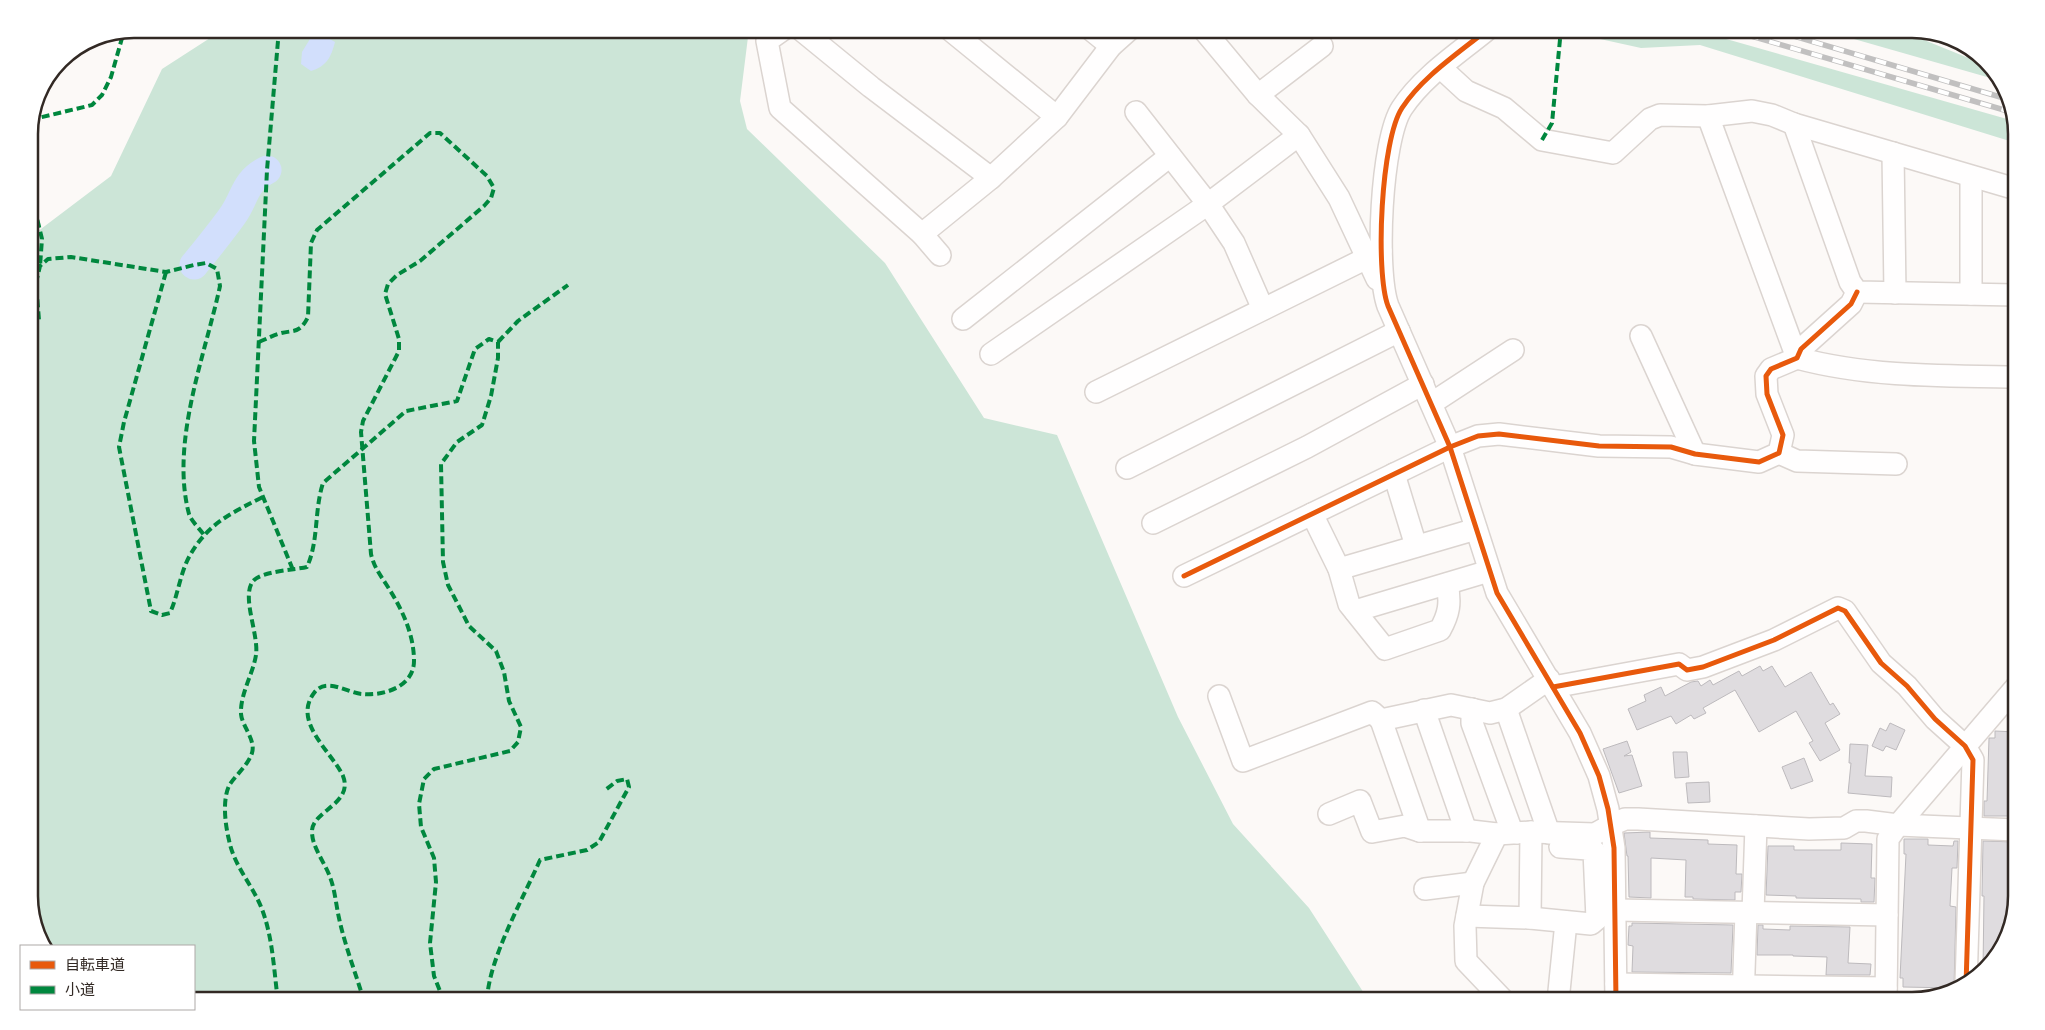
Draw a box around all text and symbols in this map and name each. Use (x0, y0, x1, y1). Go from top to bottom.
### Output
legend (20, 945, 195, 1010)
text: 自転車道 (65, 956, 125, 974)
text: 小道 (65, 981, 95, 999)

